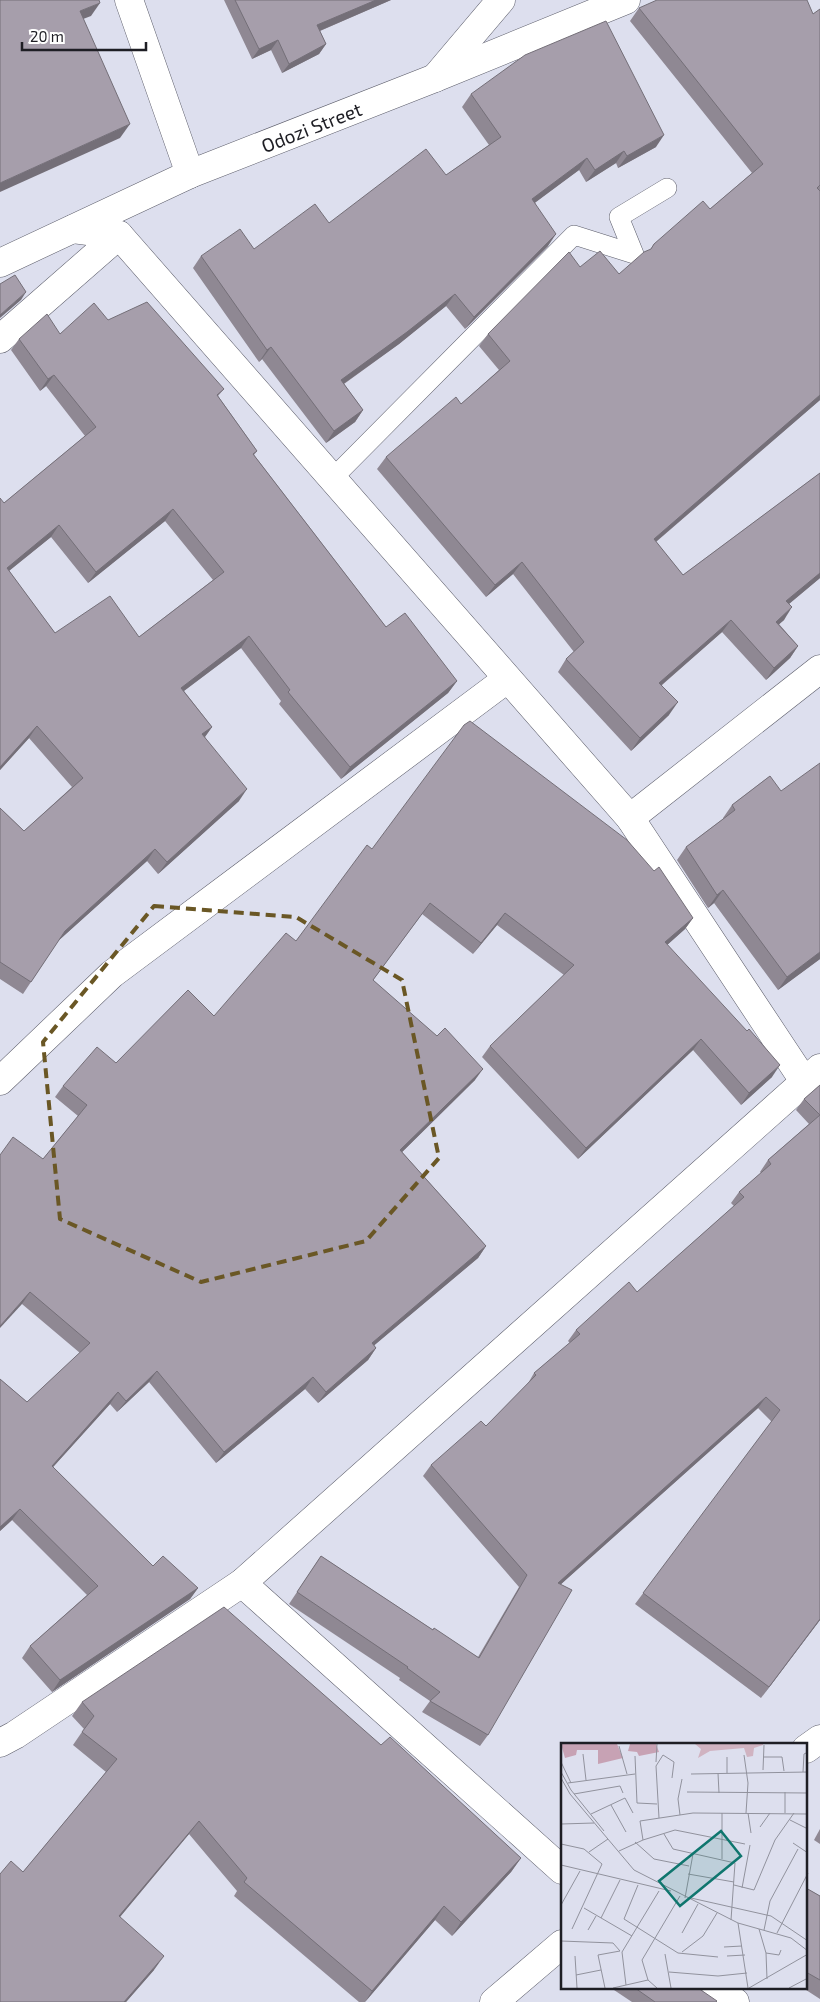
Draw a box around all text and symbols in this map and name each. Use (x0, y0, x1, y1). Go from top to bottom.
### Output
scale bar (22, 20, 146, 52)
text: 20 m (30, 27, 64, 45)
street label: Odozi Street (258, 96, 365, 157)
inset map (561, 1743, 808, 1990)

